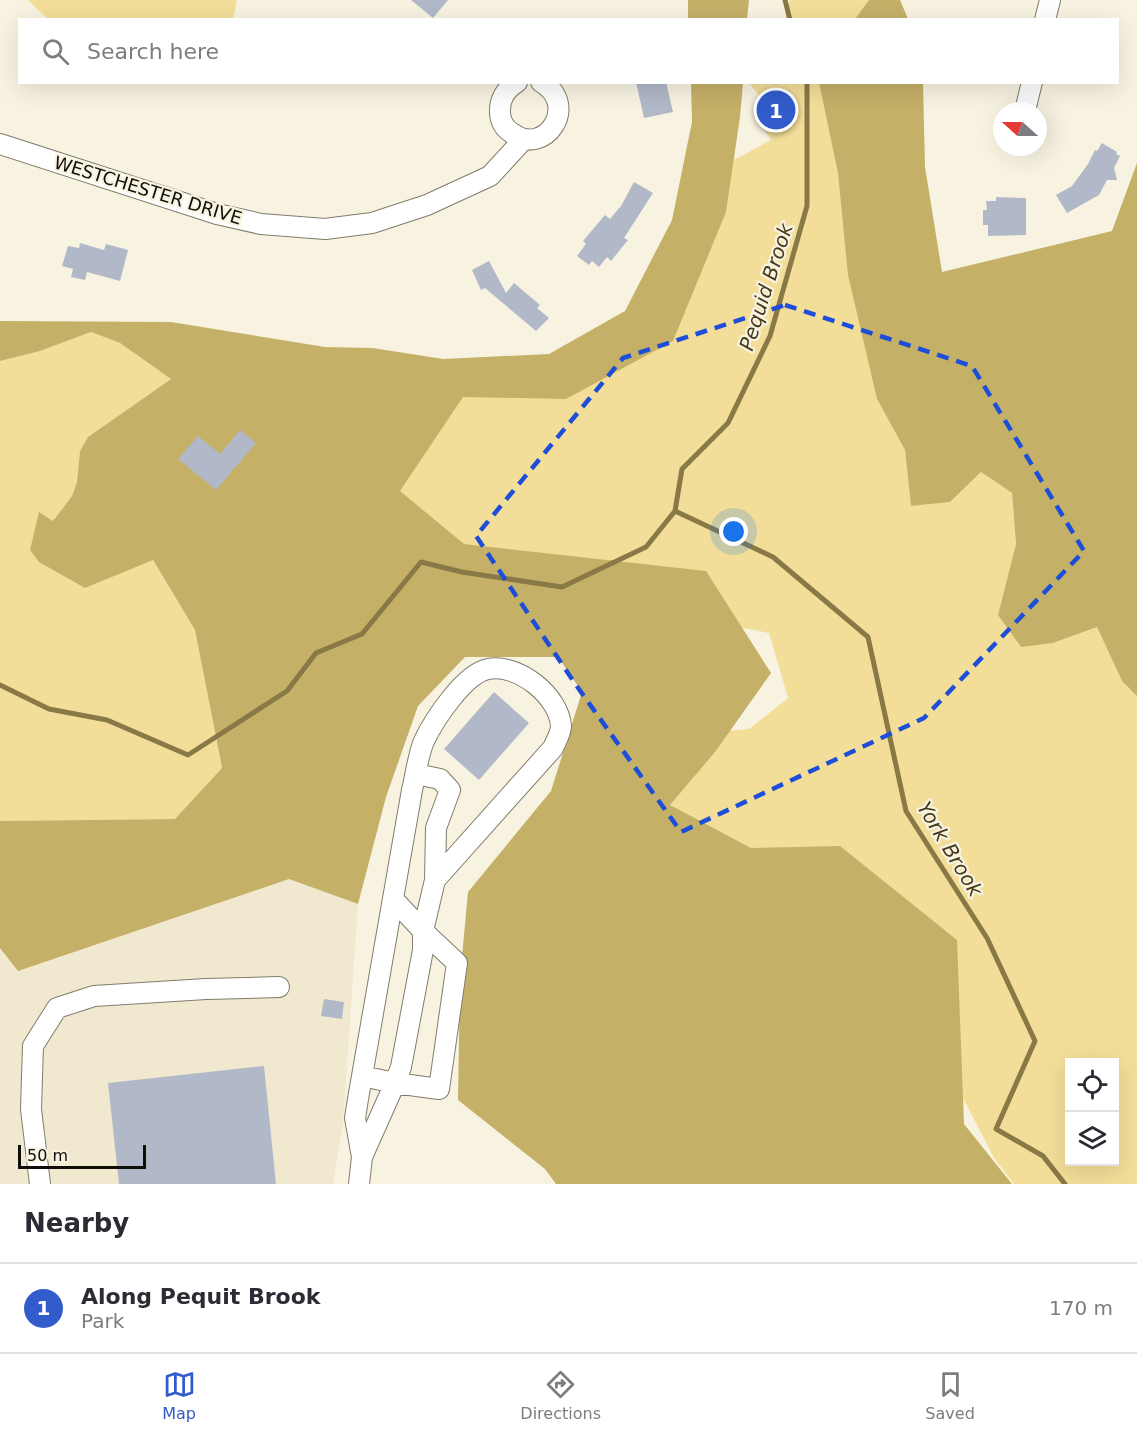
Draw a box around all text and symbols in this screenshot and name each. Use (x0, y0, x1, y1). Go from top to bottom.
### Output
search box (18, 18, 1119, 84)
icon: search (39, 35, 72, 68)
text: Search here (87, 39, 219, 64)
pin: 1 (756, 88, 796, 132)
north arrow (993, 102, 1047, 156)
street label: WESTCHESTER DRIVE (51, 151, 245, 229)
water label: Pequid Brook (734, 219, 798, 354)
your location (719, 517, 748, 546)
water label: York Brook (912, 797, 988, 902)
map controls (1065, 1058, 1119, 1166)
button: locate (1065, 1058, 1119, 1112)
button: layers (1065, 1112, 1119, 1166)
scale bar (18, 1142, 146, 1170)
text: 50 m (27, 1146, 68, 1165)
text: Nearby (24, 1208, 129, 1238)
text: Along Pequit Brook (81, 1284, 320, 1309)
text: 1 (37, 1296, 50, 1320)
text: 170 m (1049, 1296, 1113, 1320)
text: Park (81, 1309, 124, 1333)
tab: Map (162, 1368, 196, 1423)
tab: Directions (520, 1368, 601, 1423)
tab: Saved (925, 1368, 975, 1423)

